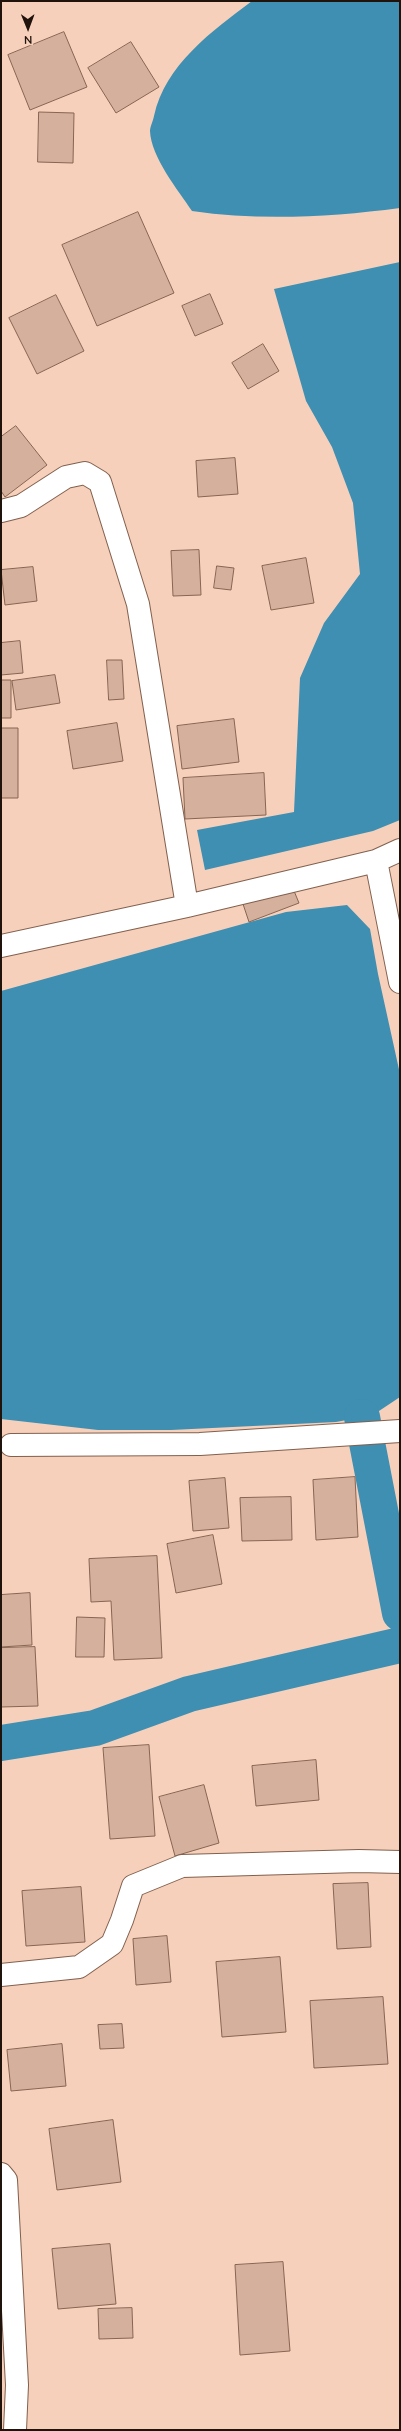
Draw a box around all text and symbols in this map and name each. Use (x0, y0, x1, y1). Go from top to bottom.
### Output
north arrow (8, 8, 48, 48)
text: N (24, 33, 32, 47)

